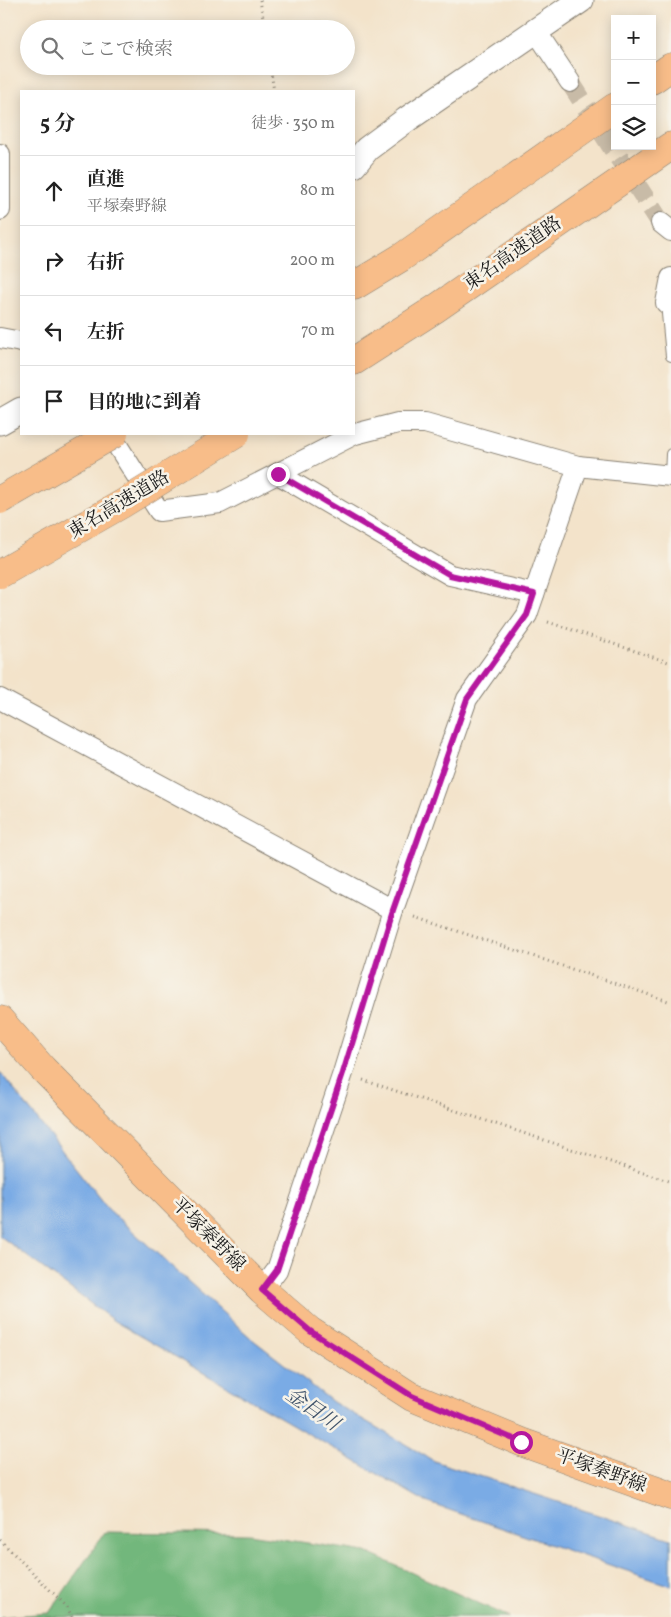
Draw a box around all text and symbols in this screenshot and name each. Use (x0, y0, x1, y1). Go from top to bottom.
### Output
map controls (611, 15, 656, 150)
button: + (611, 15, 656, 60)
search box (20, 20, 355, 75)
icon: search (38, 34, 66, 62)
text: ここで検索 (78, 37, 173, 63)
button: − (611, 60, 656, 105)
button: layers (611, 105, 656, 150)
text: 5 分 (40, 110, 75, 139)
text: 徒歩 · 350 m (251, 113, 335, 135)
text: 直進 (87, 167, 125, 193)
icon: ahead (40, 177, 68, 205)
text: 80 m (300, 180, 335, 202)
text: 平塚秦野線 (87, 196, 167, 218)
street label: 東名高速道路 (459, 211, 567, 297)
icon: right (40, 247, 68, 275)
text: 右折 (87, 250, 125, 276)
text: 200 m (290, 250, 335, 272)
icon: left (40, 317, 68, 345)
text: 左折 (87, 320, 125, 346)
text: 70 m (301, 320, 335, 342)
icon: arrive (40, 387, 68, 415)
text: 目的地に到着 (87, 390, 201, 416)
route end (267, 463, 290, 486)
street label: 東名高速道路 (63, 464, 175, 546)
street label: 平塚秦野線 (165, 1192, 251, 1278)
water label: 金目川 (279, 1381, 346, 1440)
route start (510, 1431, 533, 1454)
street label: 平塚秦野線 (552, 1443, 650, 1499)

